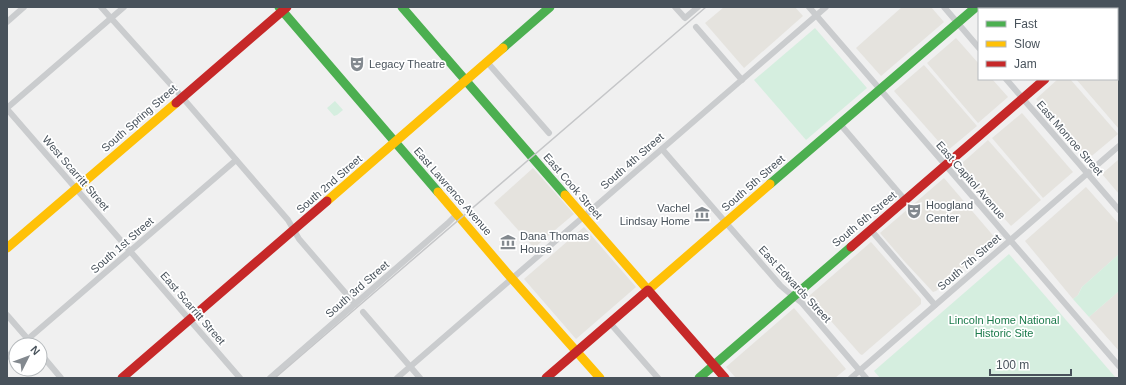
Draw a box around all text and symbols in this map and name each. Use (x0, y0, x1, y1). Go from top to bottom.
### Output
legend (978, 8, 1118, 80)
text: Fast (1014, 17, 1038, 31)
text: Slow (1014, 37, 1040, 51)
theatre icon: Legacy Theatre (348, 55, 366, 73)
text: Jam (1014, 57, 1037, 71)
place label: Legacy Theatre (369, 58, 445, 70)
street label: South Spring Street (99, 82, 179, 154)
street label: East Monroe Street (1034, 98, 1106, 178)
street label: South 4th Street (598, 130, 666, 192)
street label: West Scarritt Street (40, 133, 112, 213)
street label: East Capitol Avenue (934, 139, 1008, 221)
street label: East Lawrence Avenue (412, 145, 494, 237)
street label: East Cook Street (541, 151, 605, 221)
street label: South 2nd Street (294, 152, 364, 216)
street label: South 5th Street (719, 152, 787, 214)
street label: South 6th Street (830, 189, 898, 249)
place label: Hoogland Center (926, 199, 973, 224)
place label: Vachel Lindsay Home (620, 202, 690, 227)
theatre icon: Hoogland Center (905, 202, 923, 220)
museum icon: Vachel Lindsay Home (693, 205, 711, 223)
street label: South 1st Street (88, 215, 156, 275)
place label: Dana Thomas House (520, 230, 589, 255)
street label: South 7th Street (935, 231, 1003, 293)
museum icon: Dana Thomas House (499, 233, 517, 251)
street label: East Edwards Street (756, 243, 834, 325)
street label: South 3rd Street (323, 258, 391, 320)
street label: East Scarritt Street (158, 269, 228, 347)
park label: Lincoln Home National Historic Site (949, 314, 1059, 339)
north arrow (8, 337, 48, 377)
text: N (28, 343, 43, 357)
scale bar (990, 351, 1071, 377)
text: 100 m (996, 358, 1029, 372)

